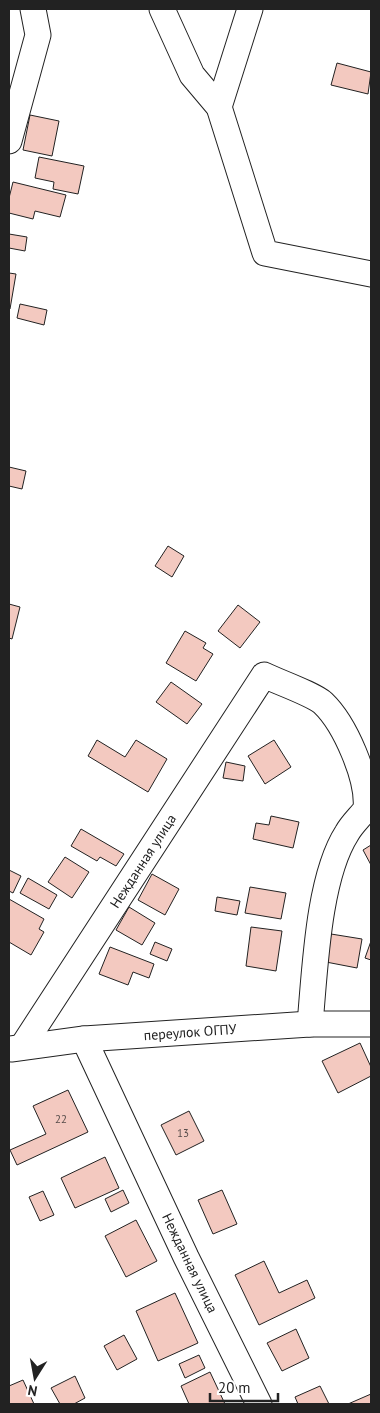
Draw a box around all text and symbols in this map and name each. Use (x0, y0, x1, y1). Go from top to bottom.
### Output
street label: Нежданная улица (106, 810, 180, 911)
street label: переулок ОГПУ (143, 1020, 237, 1044)
house number: 22 (55, 1112, 67, 1126)
house number: 13 (177, 1126, 189, 1140)
street label: Нежданная улица (158, 1210, 222, 1316)
north arrow (10, 1353, 60, 1403)
scale bar (210, 1370, 278, 1402)
text: 20 m (218, 1378, 251, 1397)
text: N (26, 1381, 39, 1400)

